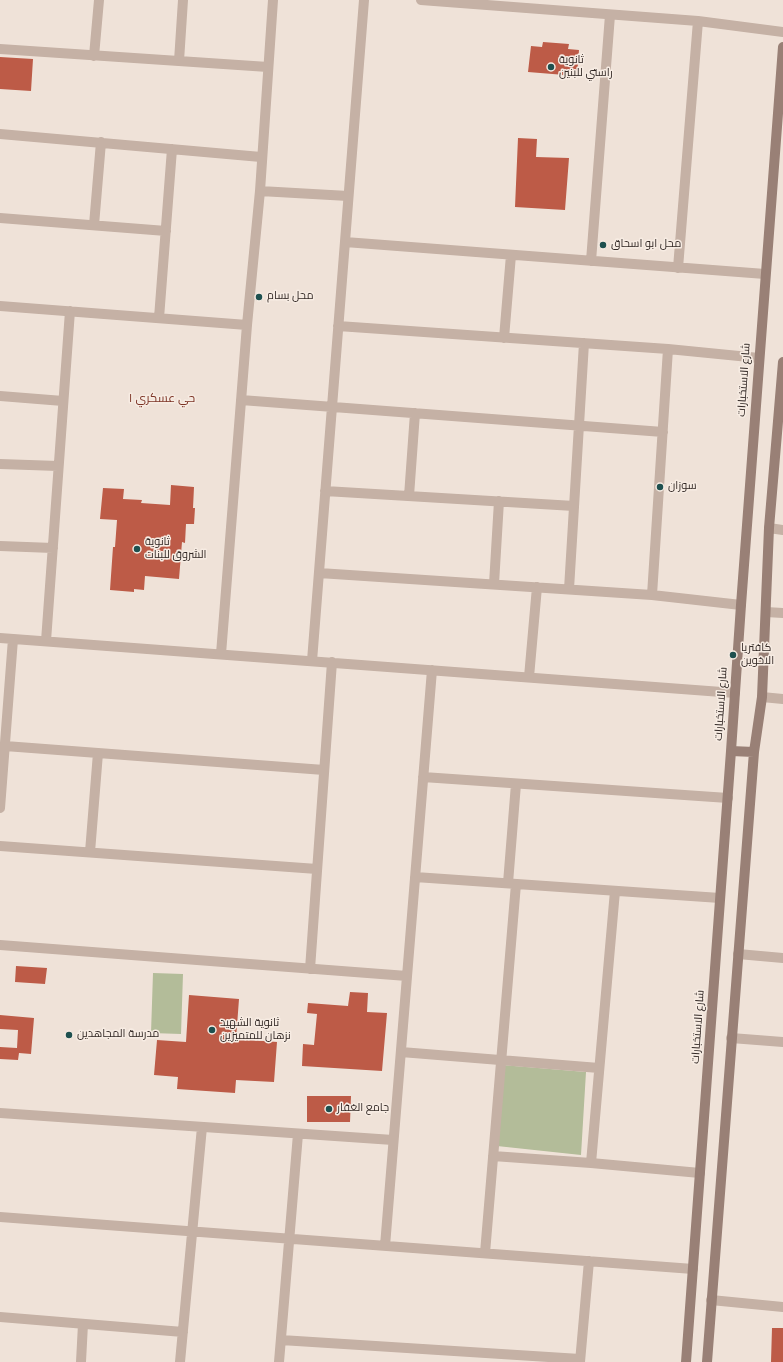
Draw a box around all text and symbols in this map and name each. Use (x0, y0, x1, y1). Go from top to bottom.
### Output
place label: ثانوية راستي للبنين (559, 54, 613, 80)
marker: ثانوية راستي للبنين (546, 62, 556, 72)
place label: محل ابو اسحاق (611, 238, 681, 252)
marker: محل ابو اسحاق (598, 240, 608, 250)
place label: محل بسام (267, 290, 313, 304)
marker: محل بسام (254, 292, 264, 302)
street label: شارع الاستخبارات (736, 343, 754, 417)
district label: حي عسكري ١ (129, 393, 195, 407)
place label: سوزان (668, 480, 697, 494)
marker: سوزان (655, 482, 665, 492)
place label: ثانوية الشروق للبنات (145, 536, 206, 562)
marker: ثانوية الشروق للبنات (132, 544, 142, 554)
place label: كافتريا الاخوين (741, 642, 774, 668)
marker: كافتريا الاخوين (728, 650, 738, 660)
street label: شارع الاستخبارات (713, 667, 731, 741)
street label: شارع الاستخبارات (690, 990, 708, 1064)
place label: ثانوية الشهيد نزهان للمتميزين (220, 1017, 291, 1043)
marker: ثانوية الشهيد نزهان للمتميزين (207, 1025, 217, 1035)
place label: مدرسة المجاهدين (77, 1028, 159, 1042)
marker: مدرسة المجاهدين (64, 1030, 74, 1040)
place label: جامع الغفار (337, 1102, 389, 1116)
marker: جامع الغفار (324, 1104, 334, 1114)

